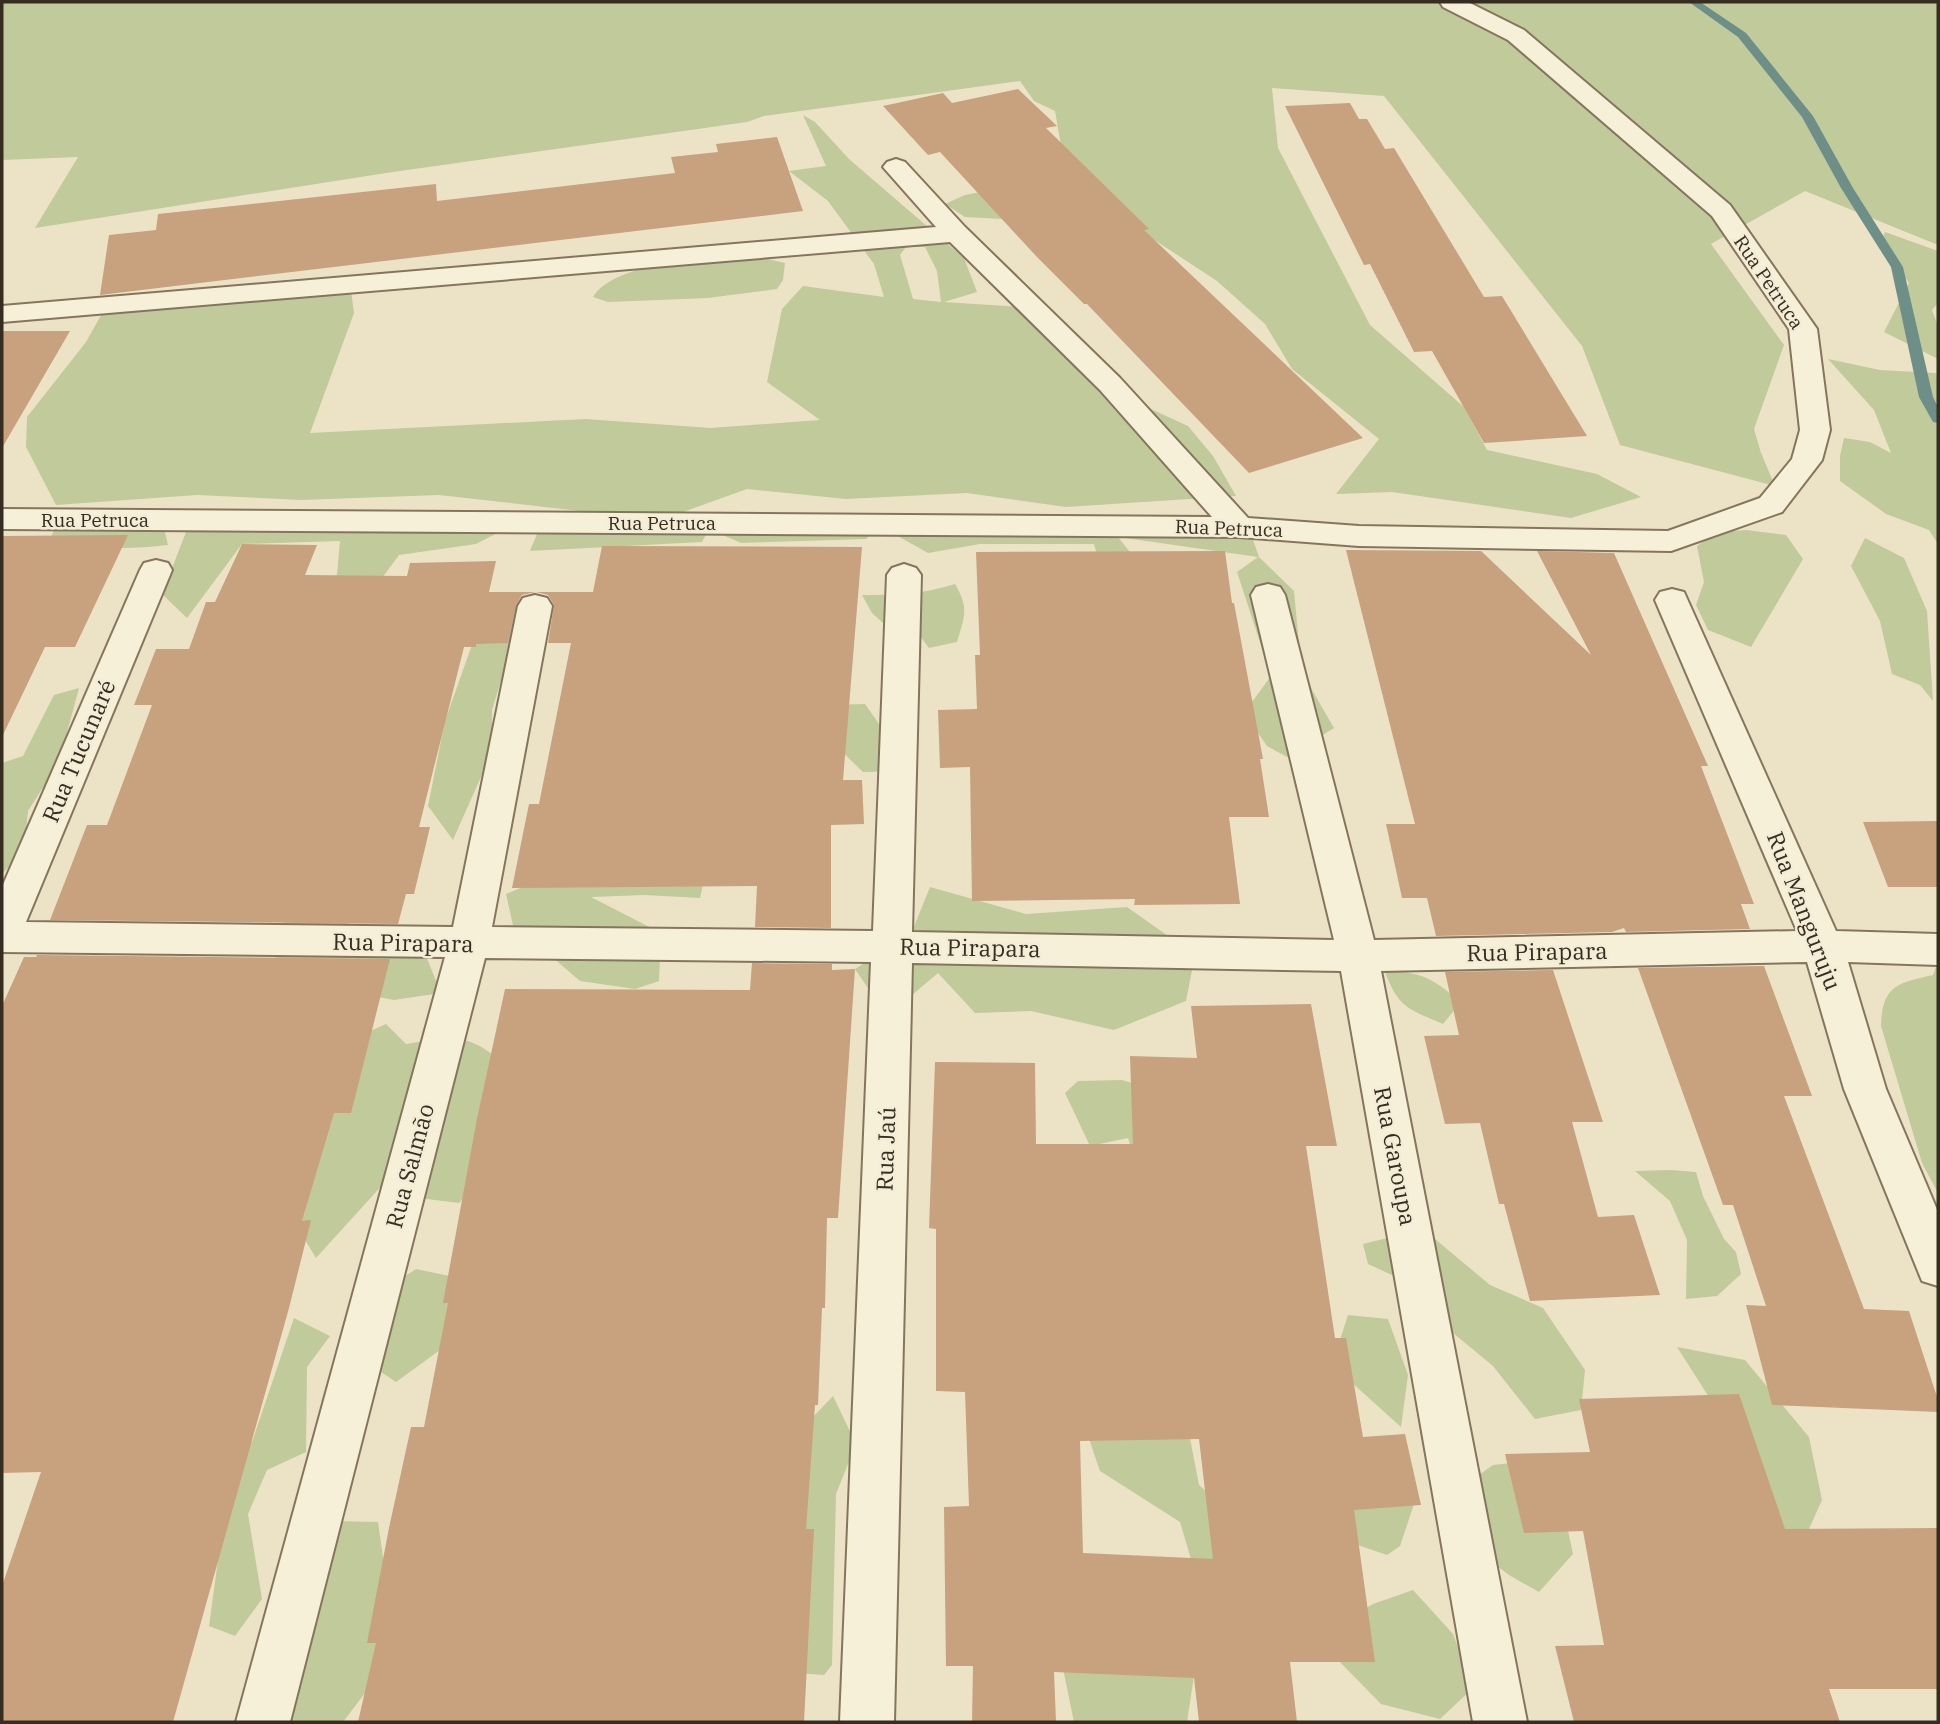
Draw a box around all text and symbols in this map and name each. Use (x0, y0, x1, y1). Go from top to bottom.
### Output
street label: Rua Petruca (1729, 230, 1809, 334)
street label: Rua Petruca (41, 508, 149, 532)
street label: Rua Petruca (608, 511, 716, 535)
street label: Rua Petruca (1174, 514, 1284, 542)
street label: Rua Tucunaré (35, 675, 122, 826)
street label: Rua Manguruju (1761, 827, 1849, 994)
street label: Rua Pirapara (332, 926, 474, 958)
street label: Rua Pirapara (899, 931, 1041, 963)
street label: Rua Pirapara (1466, 935, 1608, 967)
street label: Rua Garoupa (1368, 1084, 1424, 1228)
street label: Rua Salmão (378, 1100, 440, 1231)
street label: Rua Jaú (869, 1106, 901, 1192)

